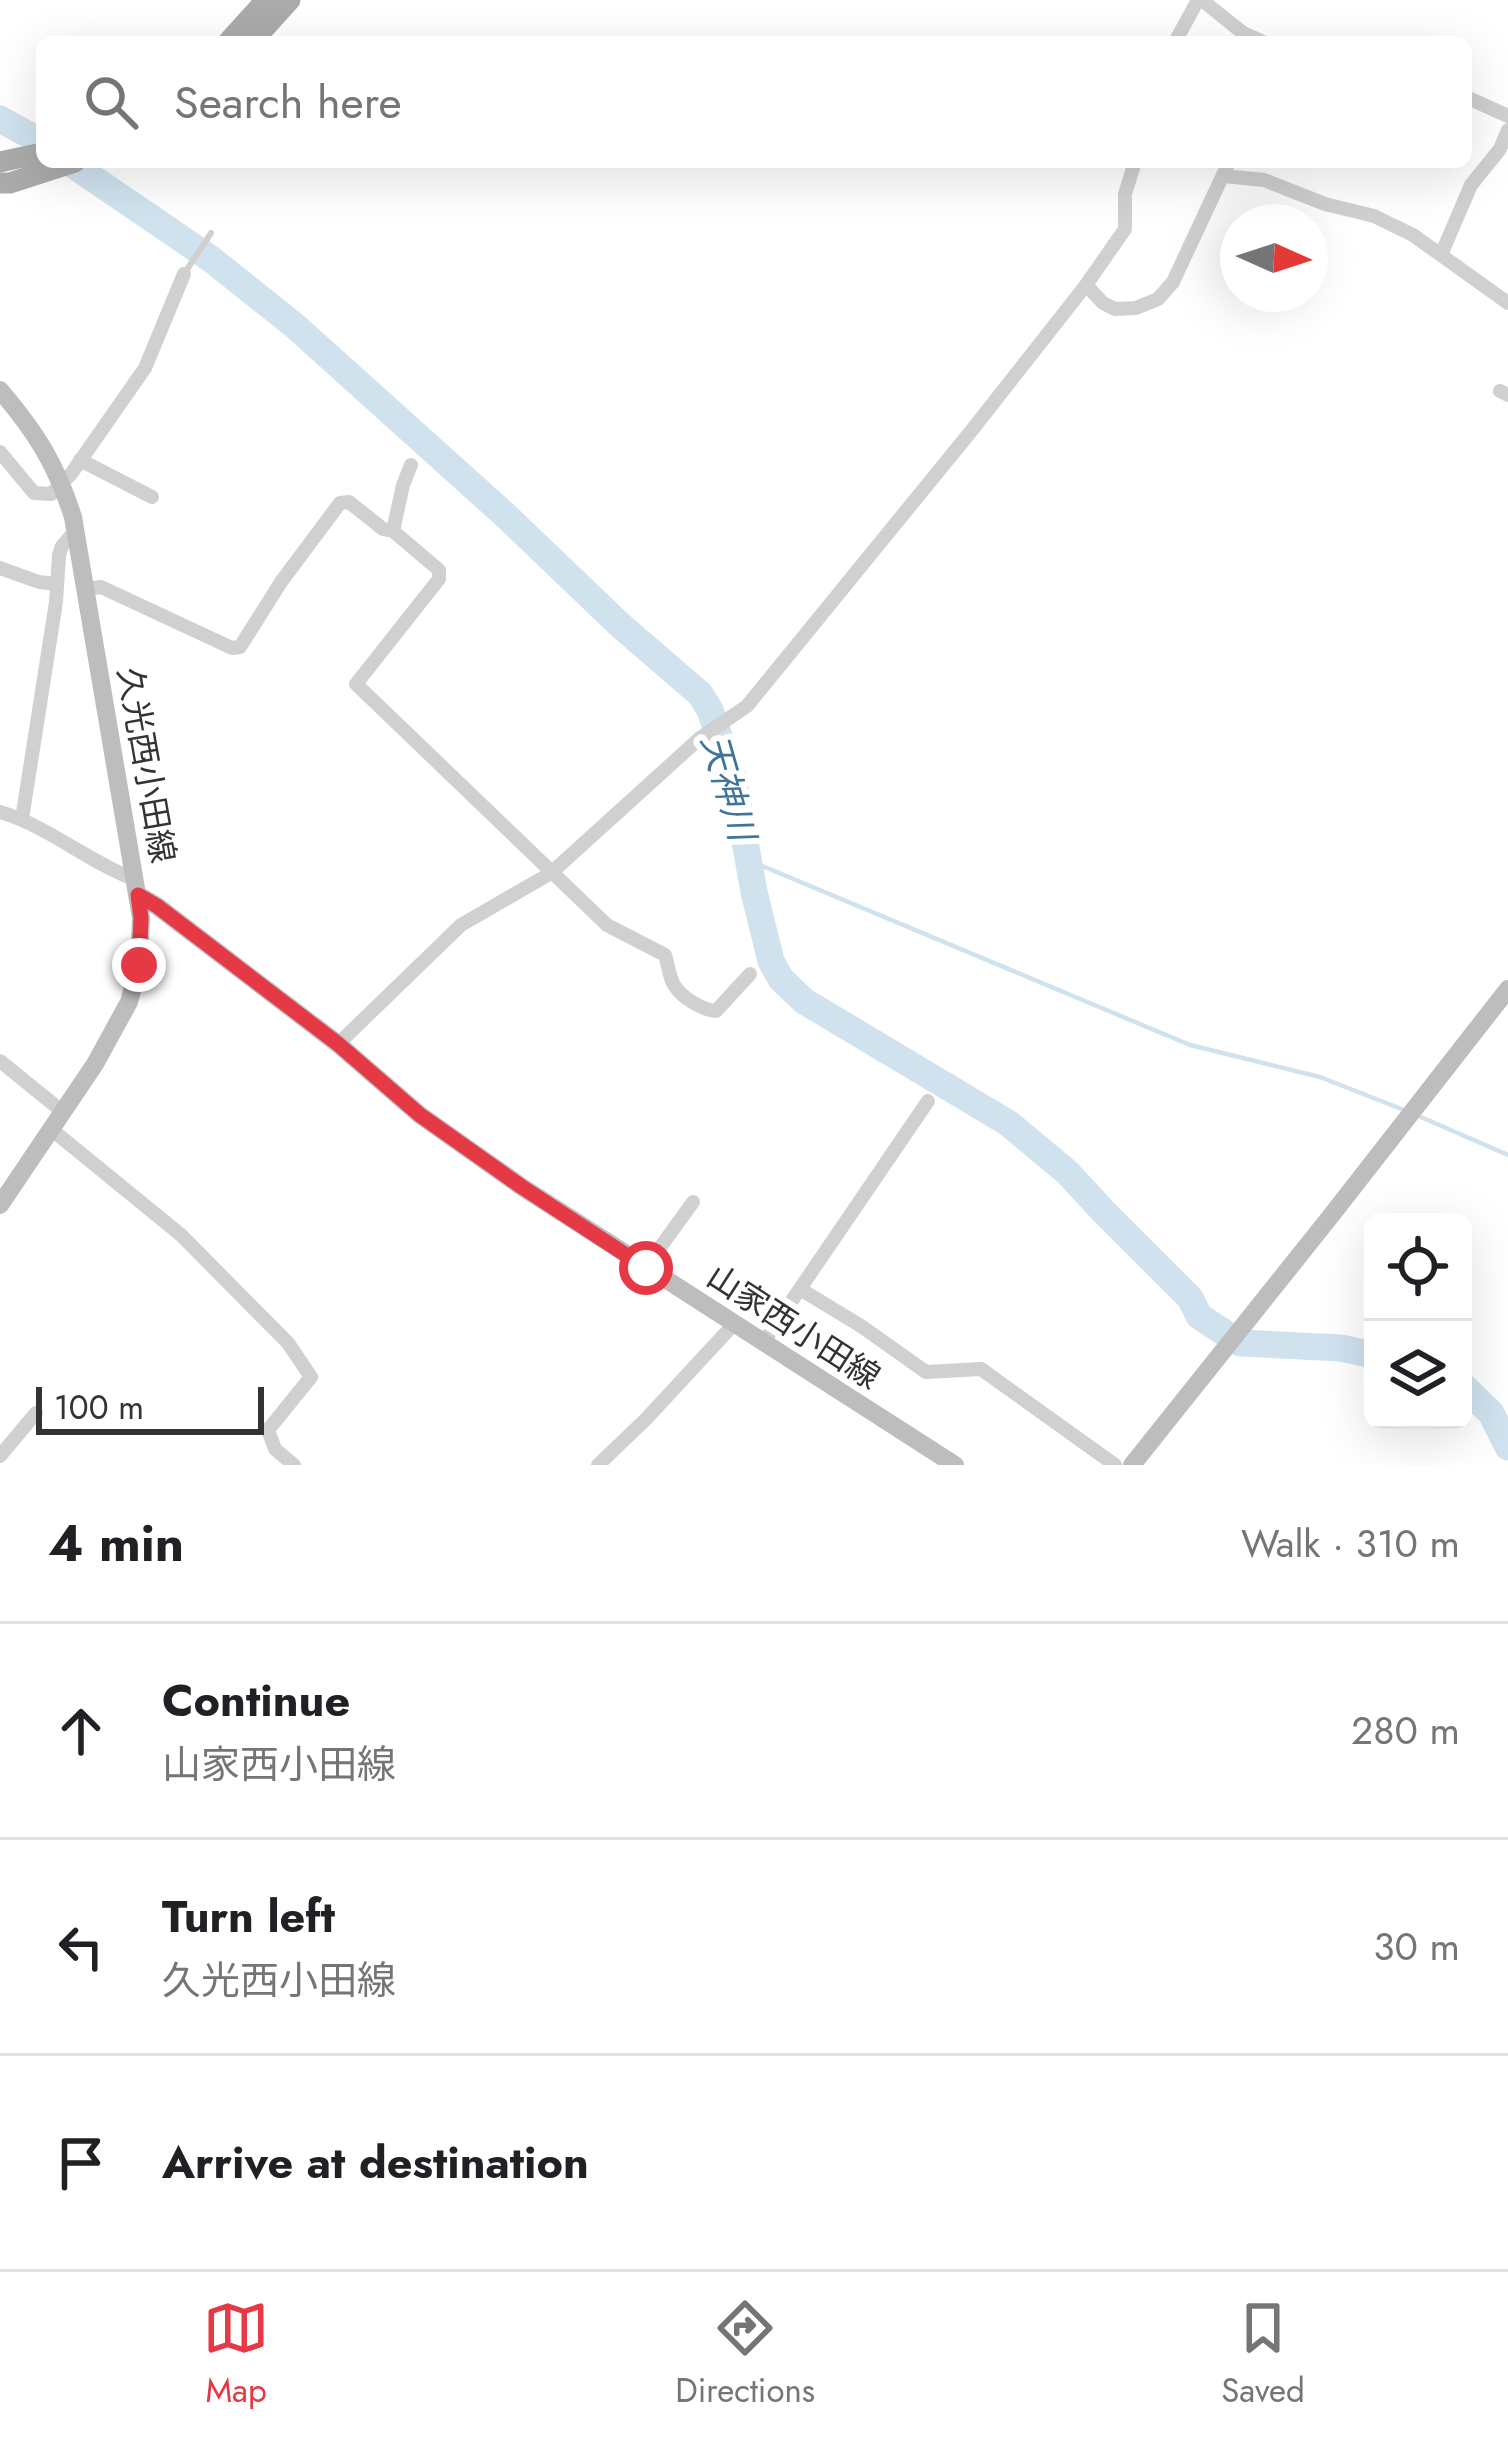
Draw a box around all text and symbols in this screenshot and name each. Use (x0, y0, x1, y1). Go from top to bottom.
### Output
search box (36, 36, 1472, 168)
icon: search (78, 69, 144, 135)
text: Search here (174, 70, 402, 135)
north arrow (1220, 204, 1328, 312)
street label: 久光西小田線 (106, 664, 187, 867)
water label: 天神川 (689, 728, 770, 850)
route end (112, 938, 166, 992)
map controls (1364, 1213, 1472, 1429)
button: locate (1364, 1213, 1472, 1321)
route start (619, 1241, 673, 1295)
street label: 山家西小田線 (698, 1253, 890, 1400)
button: layers (1364, 1321, 1472, 1429)
scale bar (36, 1381, 264, 1434)
text: 100 m (54, 1384, 144, 1431)
text: 4 min (48, 1506, 184, 1580)
text: Walk · 310 m (1241, 1515, 1460, 1572)
text: Continue (162, 1668, 350, 1733)
icon: ahead (48, 1698, 114, 1764)
text: 280 m (1351, 1702, 1460, 1759)
text: 山家西小田線 (162, 1736, 396, 1793)
text: Turn left (162, 1884, 335, 1949)
icon: left (48, 1914, 114, 1980)
text: 30 m (1373, 1918, 1460, 1975)
text: 久光西小田線 (162, 1952, 396, 2009)
icon: arrive (48, 2130, 114, 2196)
text: Arrive at destination (162, 2130, 589, 2195)
tab: Map (203, 2295, 269, 2414)
tab: Directions (675, 2295, 815, 2414)
tab: Saved (1221, 2295, 1305, 2414)

